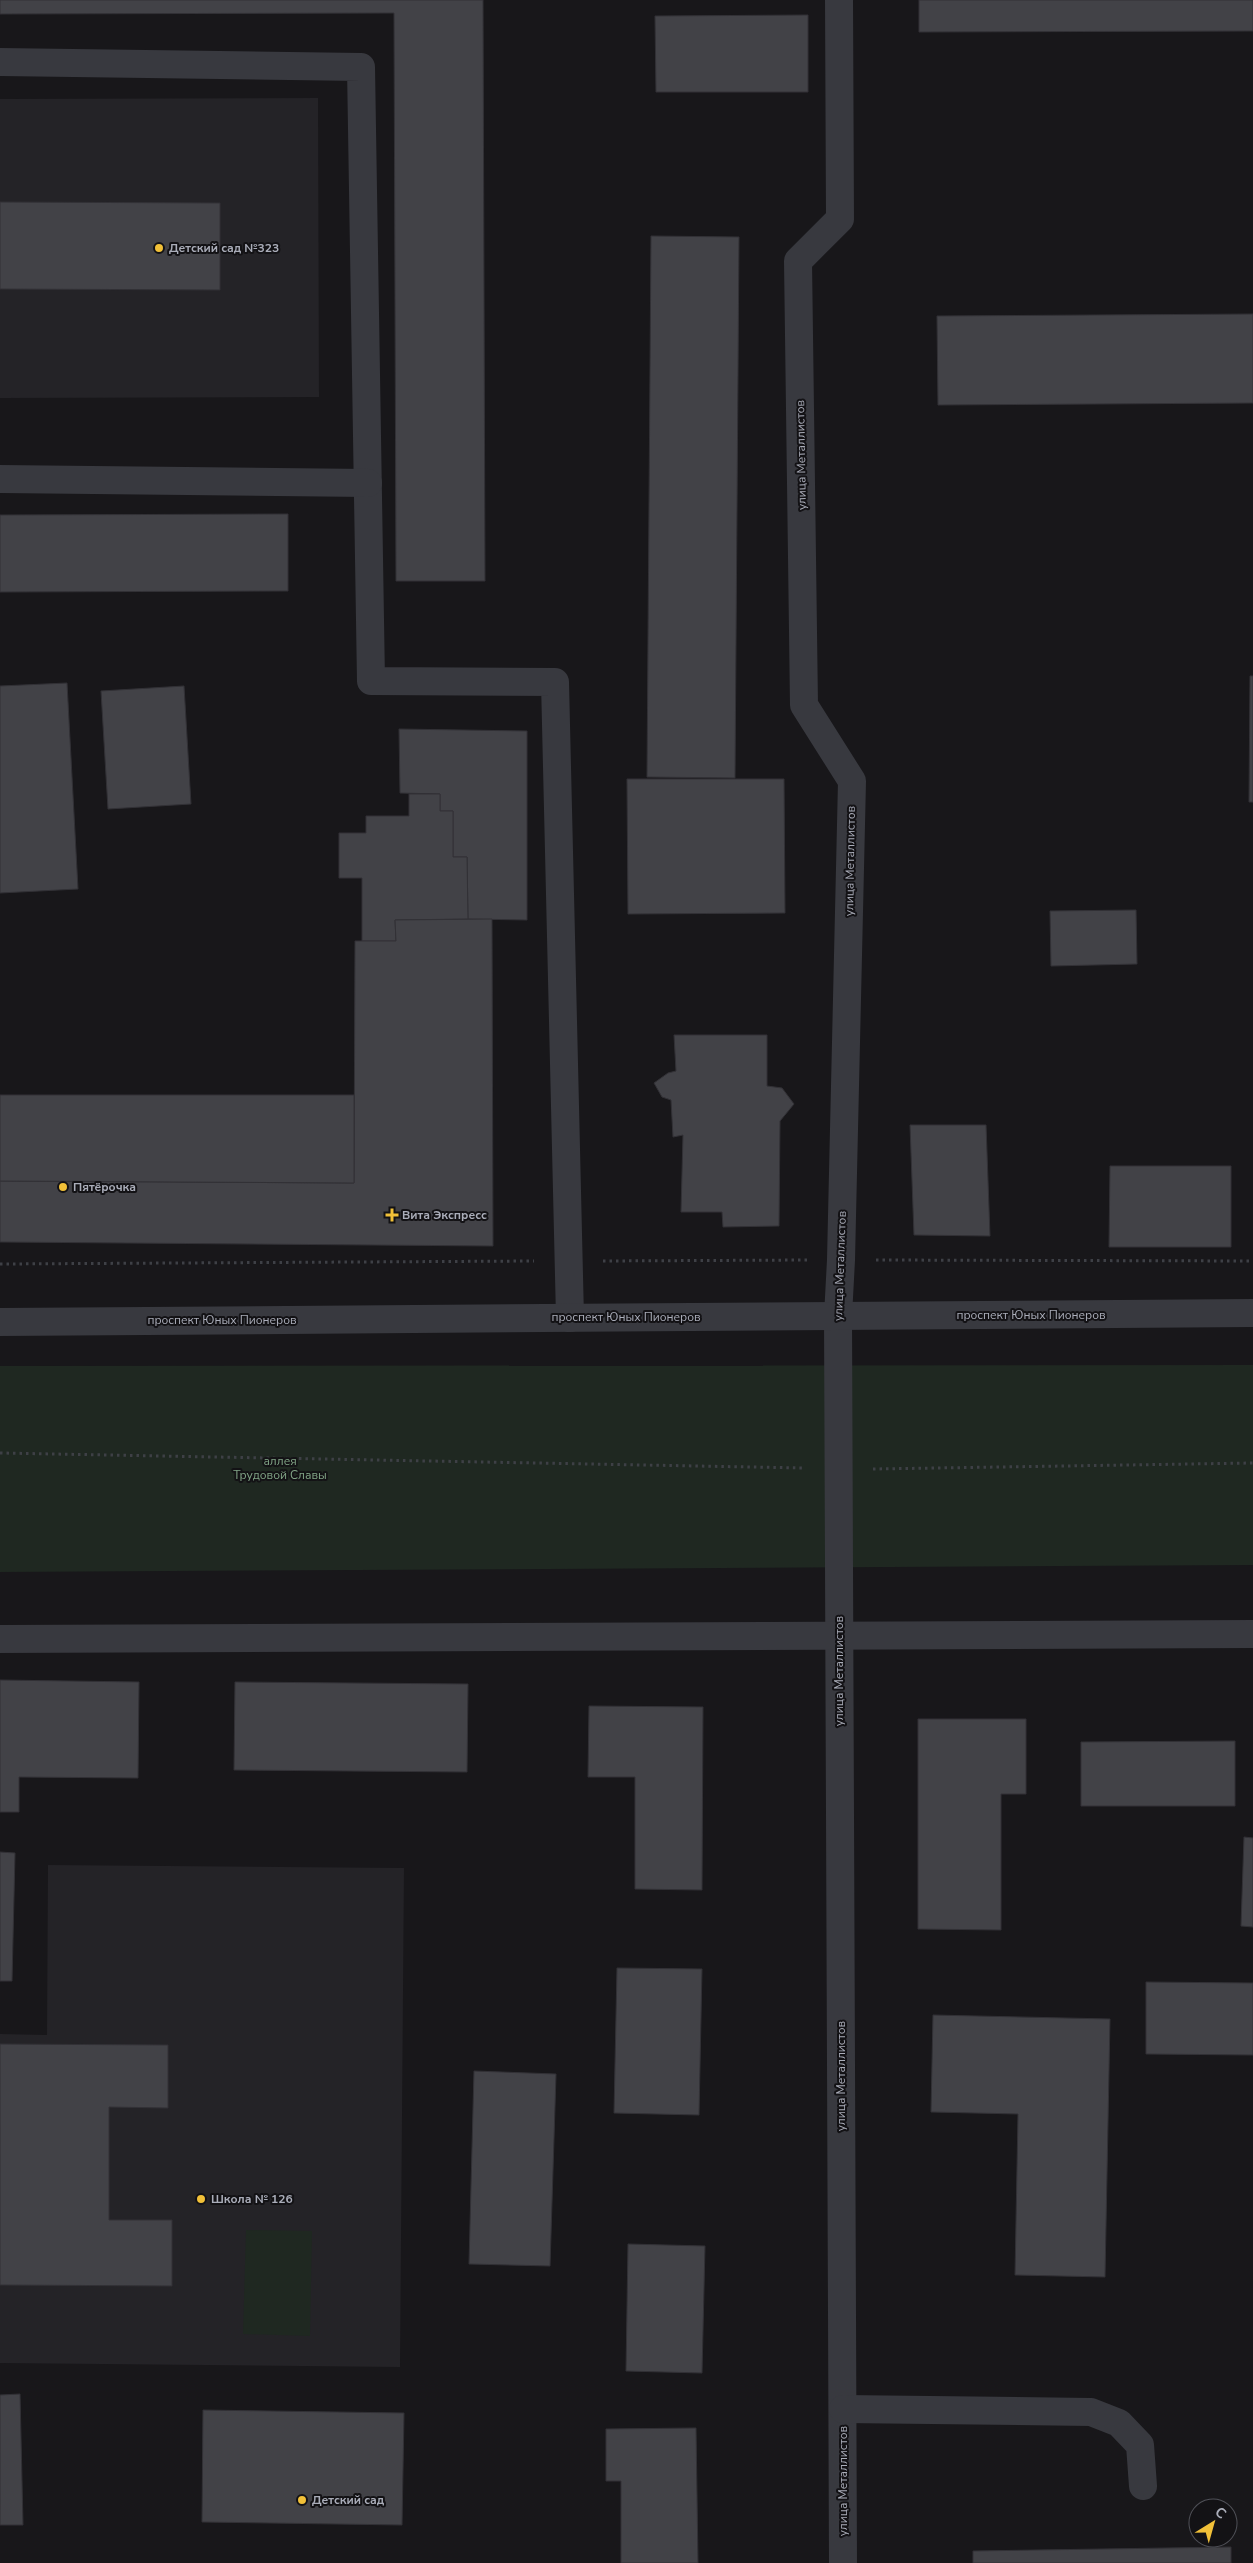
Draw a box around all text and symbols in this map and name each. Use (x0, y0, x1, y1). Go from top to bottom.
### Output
place label: Детский сад №323 (169, 240, 279, 256)
marker: Детский сад №323 (153, 242, 165, 254)
street label: улица Металлистов (792, 399, 810, 510)
street label: улица Металлистов (841, 805, 859, 916)
place label: Пятёрочка (73, 1179, 136, 1195)
marker: Пятёрочка (57, 1181, 69, 1193)
place label: Вита Экспресс (402, 1207, 487, 1223)
marker: Вита Экспресс (386, 1209, 398, 1221)
street label: улица Металлистов (830, 1210, 850, 1321)
street label: проспект Юных Пионеров (956, 1307, 1106, 1323)
street label: проспект Юных Пионеров (551, 1309, 701, 1325)
street label: проспект Юных Пионеров (147, 1312, 297, 1328)
park label: аллея Трудовой Славы (233, 1453, 327, 1483)
street label: улица Металлистов (831, 1615, 847, 1726)
street label: улица Металлистов (833, 2020, 849, 2131)
place label: Школа № 126 (211, 2191, 293, 2207)
marker: Школа № 126 (195, 2193, 207, 2205)
street label: улица Металлистов (835, 2425, 851, 2536)
place label: Детский сад (312, 2492, 385, 2508)
marker: Детский сад (296, 2494, 308, 2506)
north arrow (1188, 2498, 1238, 2548)
text: С (1211, 2503, 1230, 2524)

